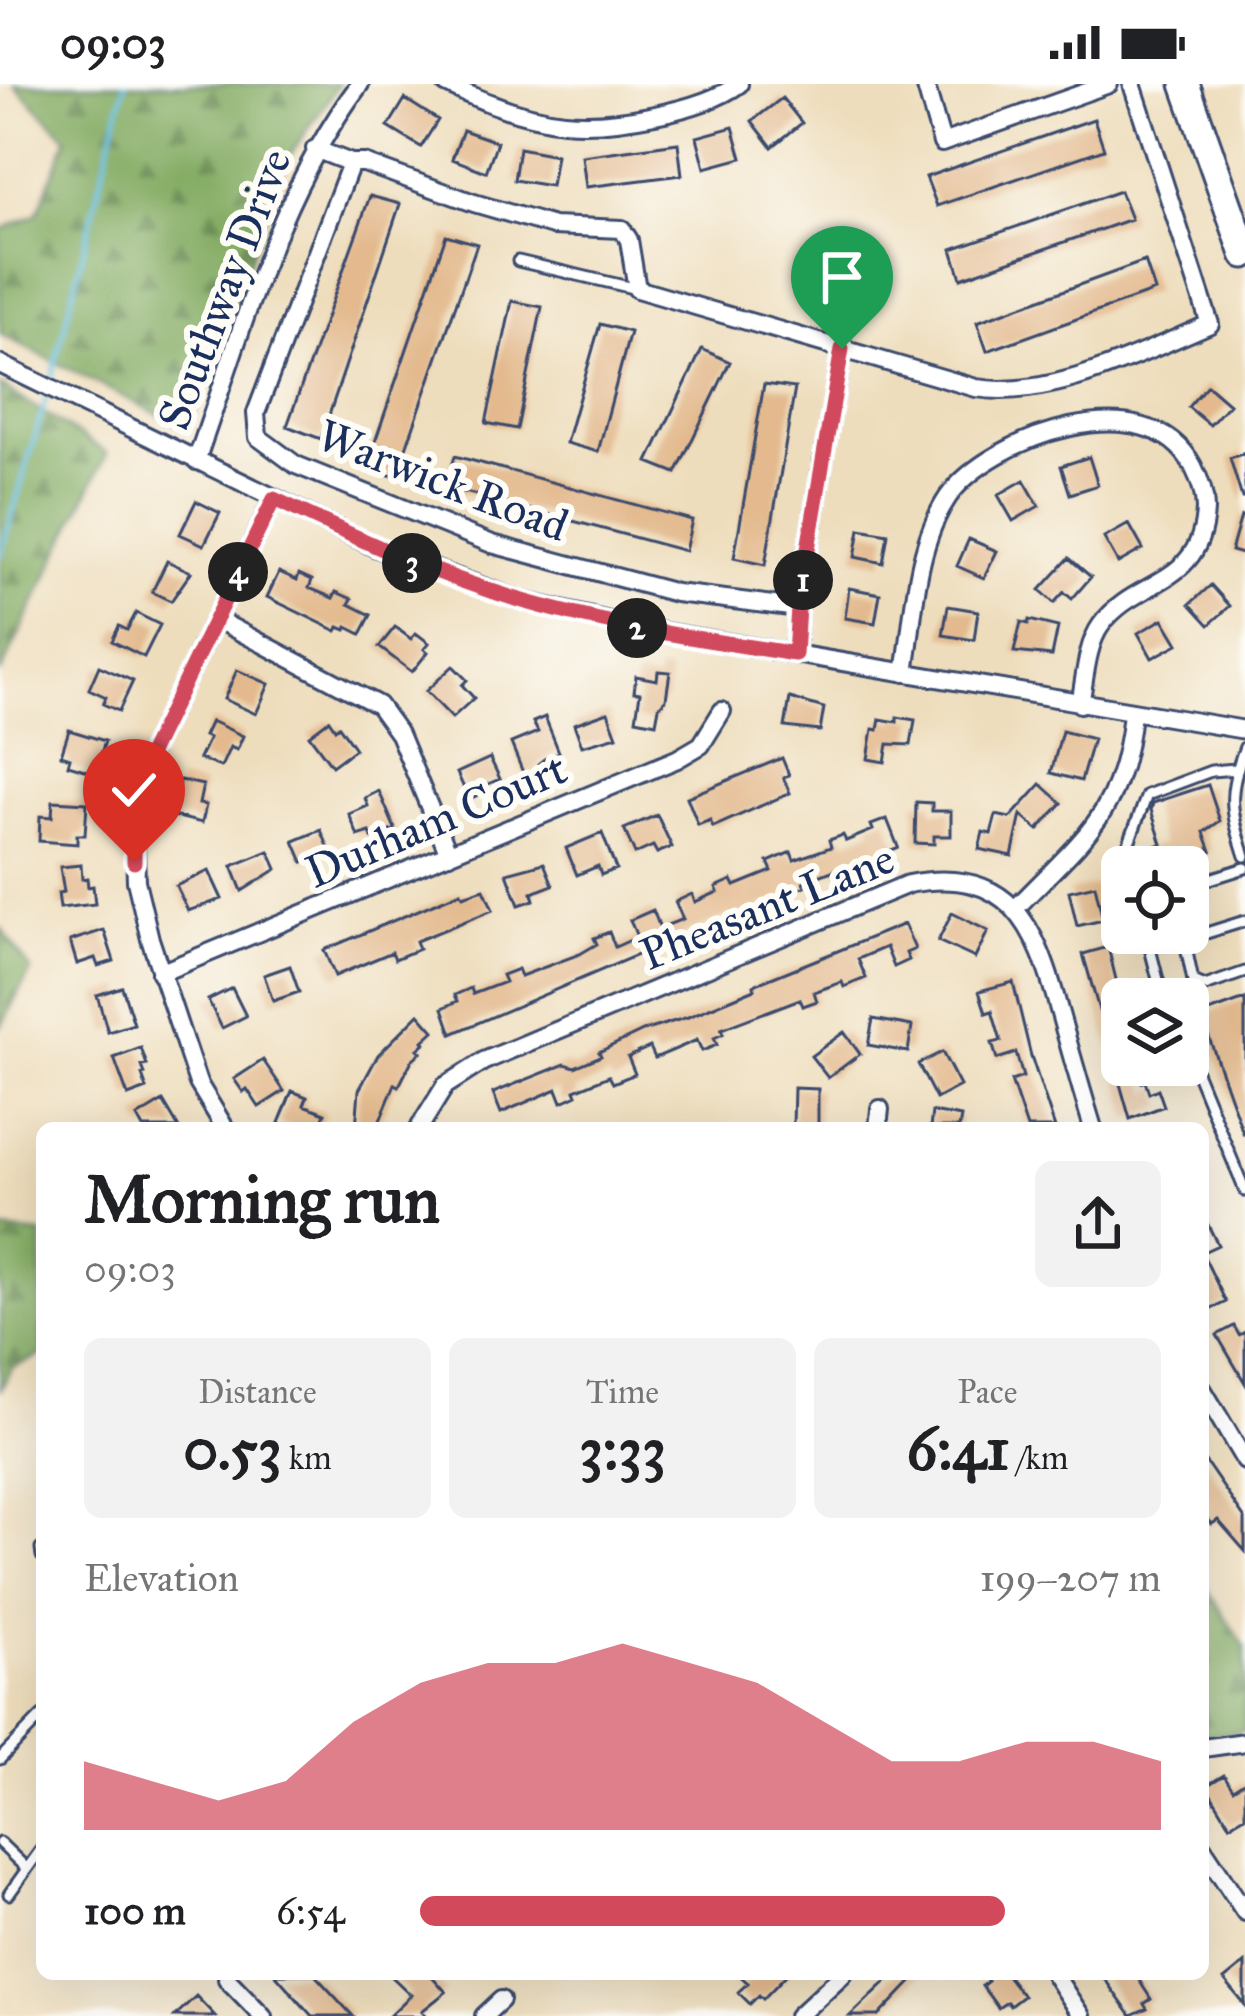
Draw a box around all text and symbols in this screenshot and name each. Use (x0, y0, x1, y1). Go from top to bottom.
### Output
text: 09:03 (60, 15, 166, 70)
street label: Southway Drive (145, 141, 303, 437)
pin (791, 226, 893, 349)
icon: arrive (809, 244, 875, 310)
street label: Warwick Road (310, 407, 576, 553)
pin: 3 (382, 533, 442, 593)
pin: 4 (208, 542, 268, 602)
text: 3 (405, 543, 419, 583)
pin: 1 (773, 550, 833, 610)
text: 4 (229, 552, 247, 592)
text: 1 (796, 560, 810, 600)
pin: 2 (607, 598, 667, 658)
text: 2 (629, 608, 645, 648)
pin (83, 739, 185, 862)
street label: Durham Court (297, 740, 575, 900)
icon: check (101, 757, 167, 823)
street label: Pheasant Lane (632, 830, 902, 982)
map controls (1101, 846, 1209, 1086)
button: locate (1101, 846, 1209, 954)
button: layers (1101, 978, 1209, 1086)
text: Morning run (84, 1159, 440, 1240)
button: share (1035, 1161, 1161, 1287)
text: 09:03 (84, 1245, 176, 1293)
text: Distance (198, 1372, 317, 1412)
text: Time (586, 1372, 659, 1412)
text: Pace (958, 1372, 1017, 1412)
text: 0.53 (183, 1412, 282, 1485)
text: 3:33 (579, 1412, 666, 1485)
text: 6:41 (906, 1412, 1009, 1485)
text: km (282, 1438, 332, 1478)
text: /km (1009, 1438, 1069, 1478)
text: Elevation (84, 1554, 239, 1602)
text: 199–207 m (980, 1554, 1161, 1602)
text: 100 m (84, 1887, 186, 1935)
text: 6:54 (276, 1887, 345, 1935)

